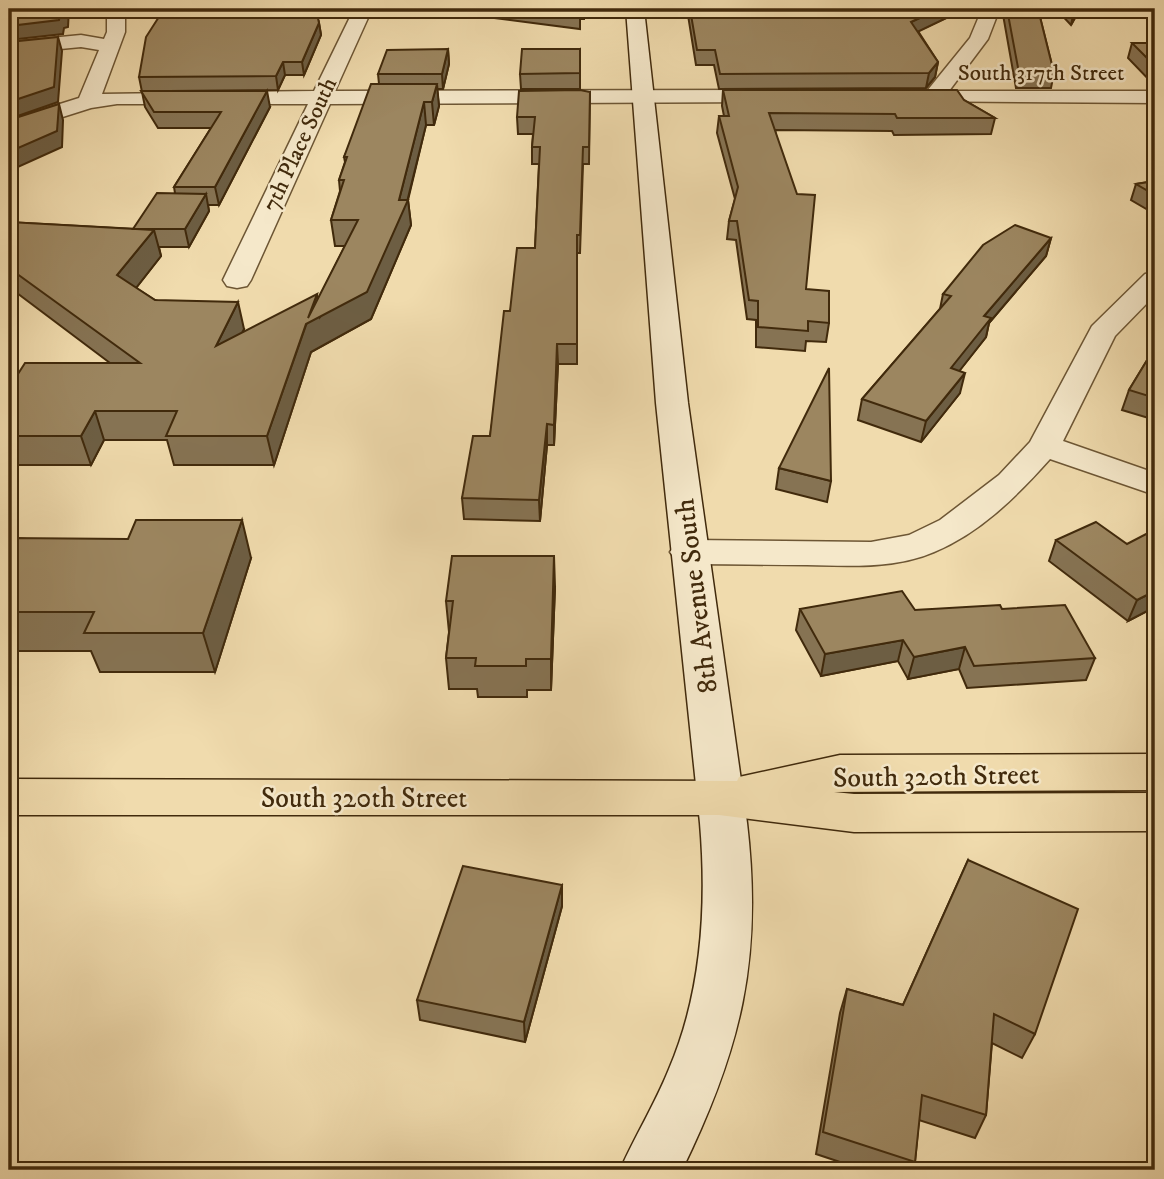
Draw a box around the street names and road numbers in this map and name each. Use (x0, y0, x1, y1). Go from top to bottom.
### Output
street label: South 317th Street (958, 59, 1124, 88)
street label: 7th Place South (257, 73, 344, 216)
street label: 8th Avenue South (667, 496, 726, 695)
street label: South 320th Street (832, 757, 1040, 796)
street label: South 320th Street (261, 781, 467, 816)

